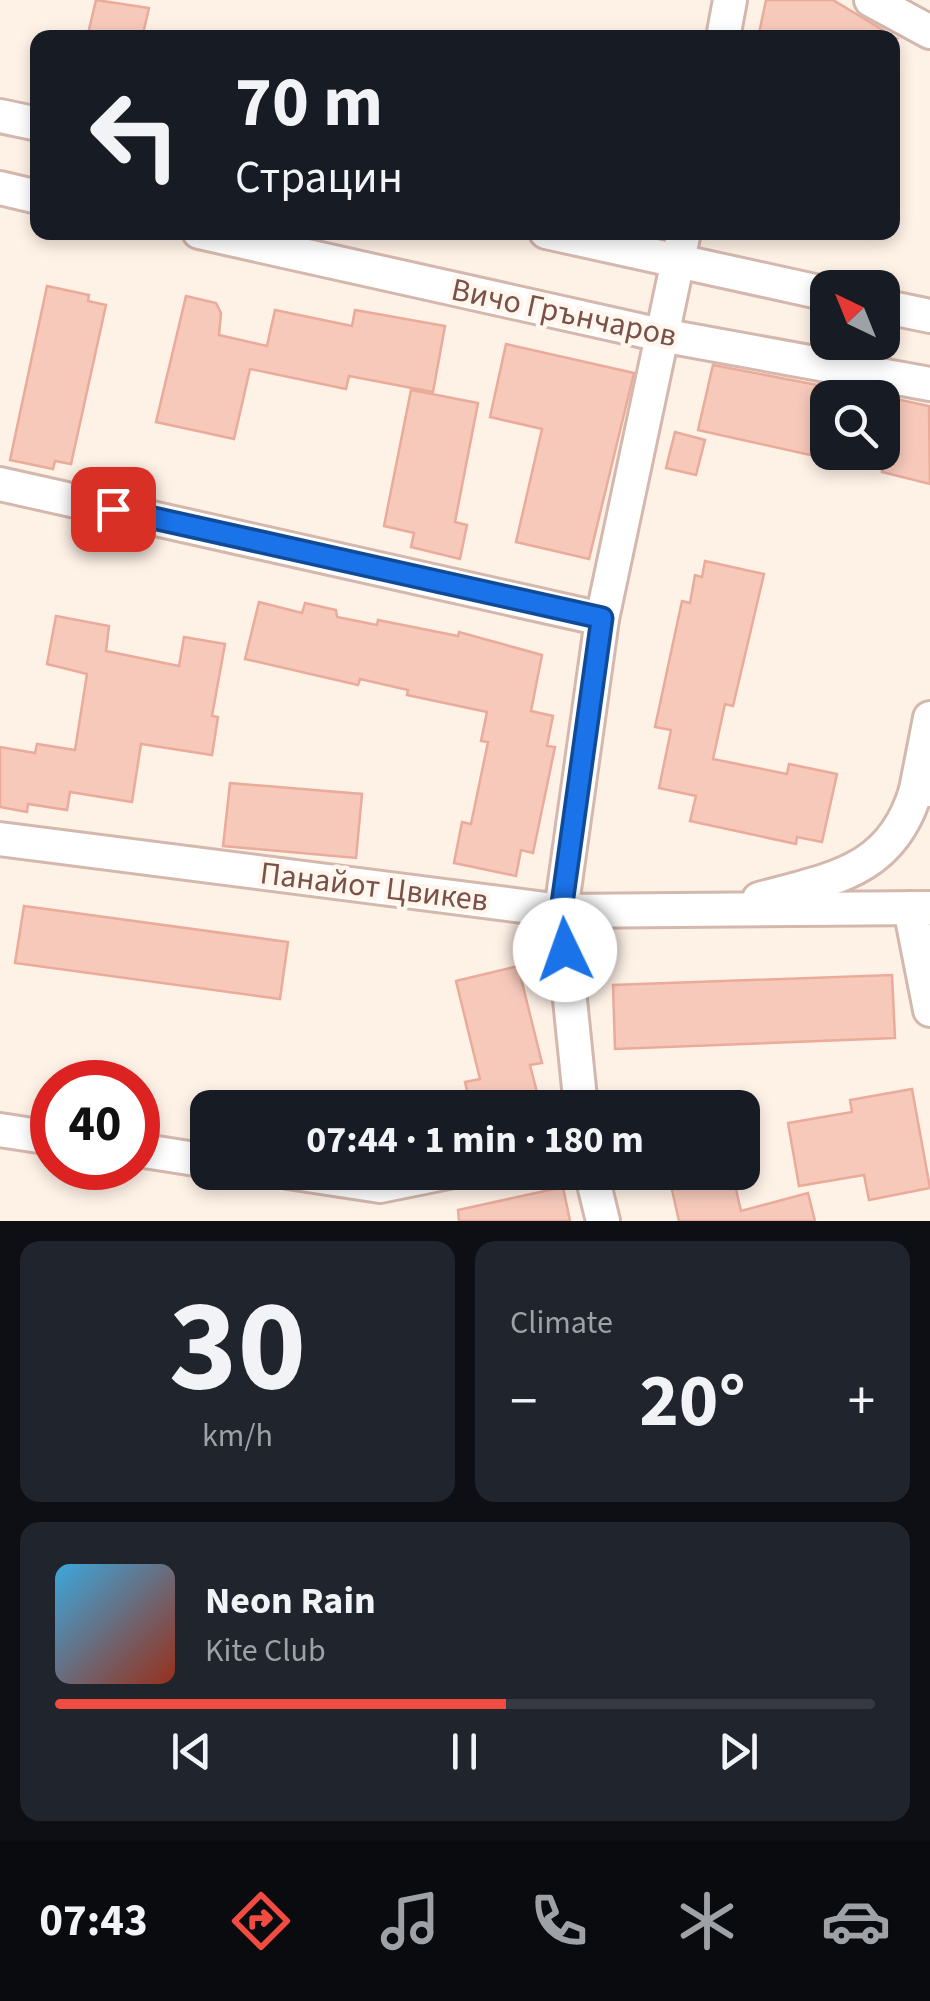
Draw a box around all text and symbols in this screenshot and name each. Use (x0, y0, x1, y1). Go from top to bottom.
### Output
text: 70 m (235, 53, 383, 153)
icon: left (70, 70, 200, 200)
text: Страцин (235, 146, 403, 210)
street label: Вичо Грънчаров (447, 267, 681, 359)
north arrow (810, 270, 900, 360)
map controls (810, 270, 900, 470)
button: search (810, 380, 900, 470)
pin (71, 467, 156, 552)
icon: arrive (86, 482, 141, 537)
street label: Панайот Цвикев (257, 850, 491, 924)
position arrow (513, 898, 617, 1002)
speed limit sign: 40 (30, 1060, 160, 1190)
text: 07:44 · 1 min · 180 m (306, 1113, 644, 1167)
text: 30 (169, 1255, 306, 1440)
text: Climate (510, 1300, 613, 1346)
text: 20° (639, 1348, 746, 1455)
text: − (510, 1363, 537, 1441)
text: + (848, 1363, 875, 1441)
text: km/h (202, 1413, 273, 1459)
text: Neon Rain (205, 1574, 376, 1628)
text: Kite Club (205, 1628, 326, 1674)
icon: previous (164, 1724, 219, 1779)
icon: pause (437, 1724, 492, 1779)
icon: next (711, 1724, 766, 1779)
icon: directions (226, 1886, 296, 1956)
icon: music (375, 1886, 445, 1956)
icon: phone (524, 1886, 594, 1956)
icon: climate (672, 1886, 742, 1956)
icon: car (821, 1886, 891, 1956)
text: 07:43 (39, 1889, 148, 1953)

